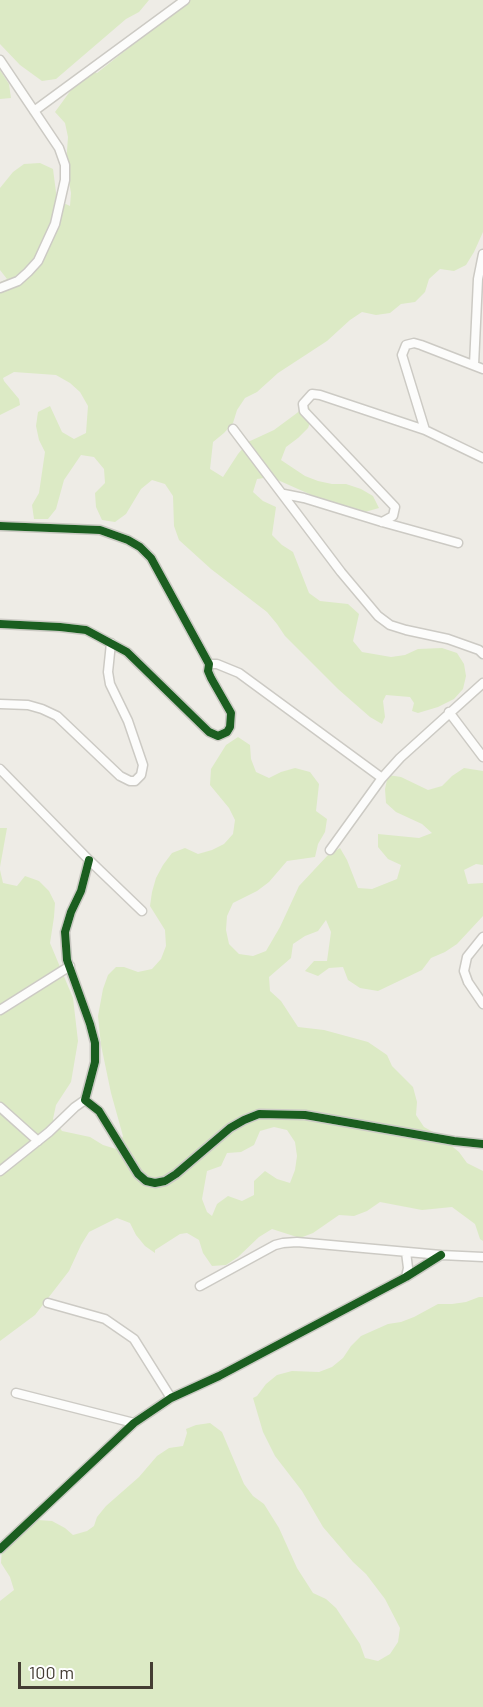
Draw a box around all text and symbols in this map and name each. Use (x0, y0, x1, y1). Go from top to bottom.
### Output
scale bar (21, 1650, 156, 1688)
text: 100 m (29, 1661, 74, 1683)

